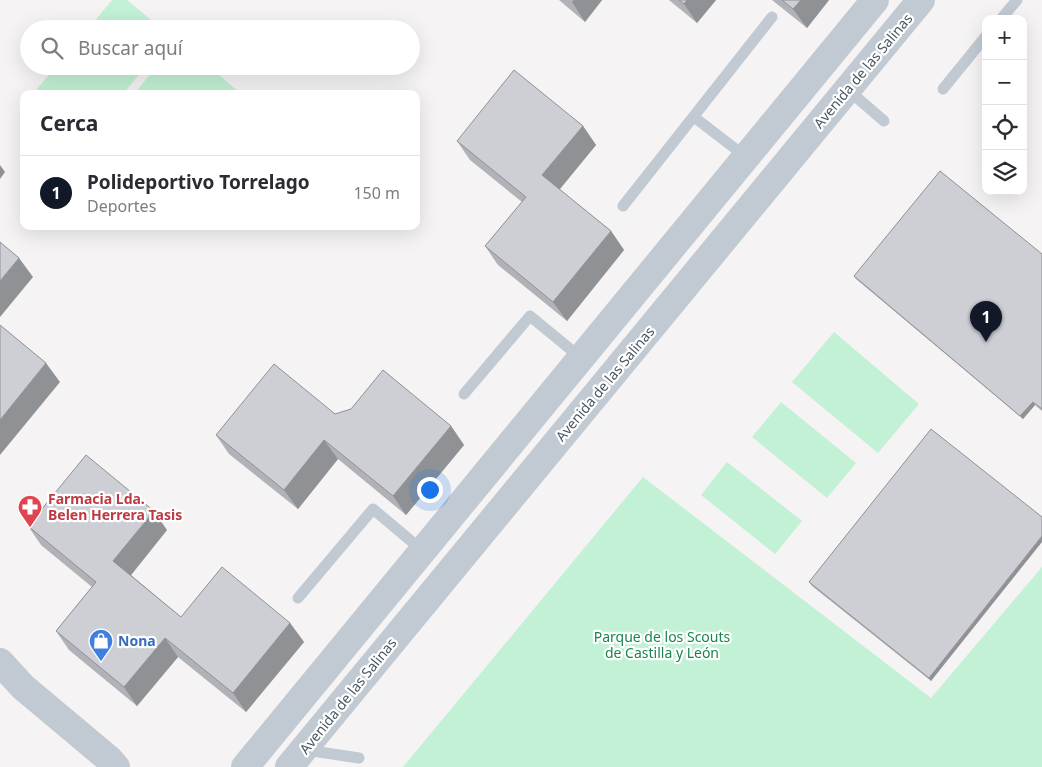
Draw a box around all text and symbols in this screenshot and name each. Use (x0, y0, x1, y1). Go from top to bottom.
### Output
street label: Avenida de las Salinas (809, 9, 916, 132)
map controls (982, 15, 1027, 195)
button: + (982, 15, 1027, 60)
search box (20, 20, 420, 75)
icon: search (38, 34, 66, 62)
text: Buscar aquí (78, 35, 183, 61)
button: − (982, 60, 1027, 105)
button: locate (982, 105, 1027, 150)
text: Cerca (40, 109, 98, 137)
button: layers (982, 150, 1027, 195)
text: Polideportivo Torrelago (87, 169, 310, 195)
text: 1 (51, 182, 61, 204)
text: 150 m (353, 182, 400, 204)
text: Deportes (87, 195, 156, 217)
pin: 1 (970, 301, 1002, 342)
street label: Avenida de las Salinas (551, 322, 658, 445)
your location (417, 477, 443, 503)
place label: Farmacia Lda. Belen Herrera Tasis (48, 489, 182, 524)
pharmacy icon: Farmacia Lda. Belen Herrera Tasis (17, 494, 43, 528)
park label: Parque de los Scouts de Castilla y León (594, 627, 731, 662)
shop icon: Nona (88, 628, 114, 662)
place label: Nona (118, 631, 156, 650)
street label: Avenida de las Salinas (295, 633, 401, 758)

